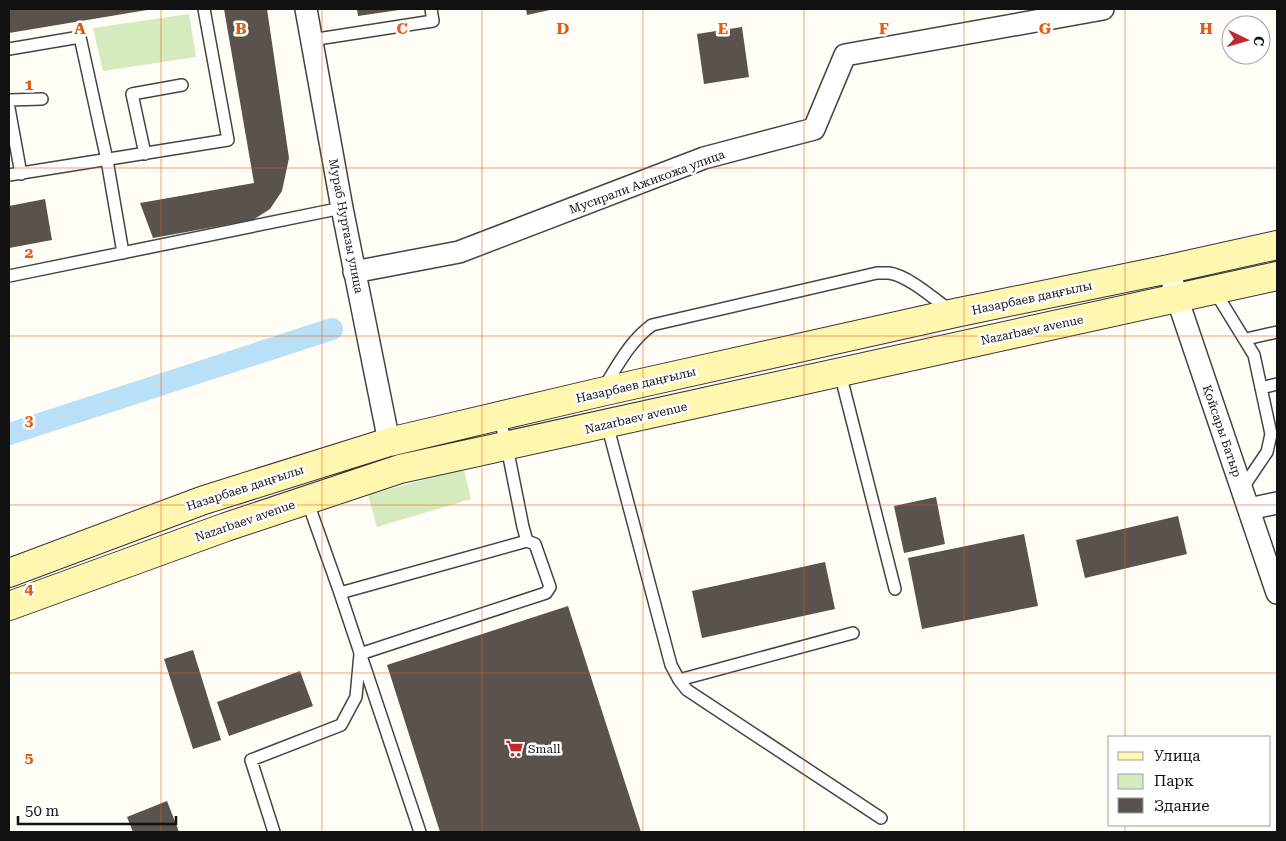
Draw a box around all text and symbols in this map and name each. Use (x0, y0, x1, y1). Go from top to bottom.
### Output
north arrow (1221, 15, 1271, 65)
text: A (74, 19, 86, 38)
text: B (235, 19, 247, 38)
text: C (396, 19, 408, 38)
text: D (557, 19, 570, 38)
text: E (718, 19, 728, 38)
text: F (879, 19, 889, 38)
text: G (1039, 19, 1052, 38)
text: H (1199, 19, 1213, 38)
text: С (1251, 36, 1267, 47)
text: 1 (25, 75, 34, 94)
street label: Мусирали Ажикожа улица (567, 147, 727, 217)
street label: Мураб Нуртазы улица (326, 157, 366, 295)
text: 2 (25, 243, 34, 262)
street label: Назарбаев даңғылы (971, 278, 1094, 318)
street label: Nazarbaev avenue (979, 312, 1085, 348)
street label: Назарбаев даңғылы (575, 364, 698, 406)
street label: Қойсары Батыр (1200, 383, 1244, 479)
street label: Nazarbaev avenue (583, 399, 689, 437)
text: 3 (25, 411, 34, 430)
street label: Назарбаев даңғылы (184, 462, 306, 514)
street label: Nazarbaev avenue (193, 497, 297, 545)
text: 4 (25, 579, 34, 598)
legend (1108, 736, 1271, 826)
supermarket icon: Small (504, 739, 524, 759)
place label: Small (528, 742, 561, 756)
text: Улица (1154, 747, 1200, 765)
text: 5 (25, 748, 34, 767)
text: Парк (1154, 772, 1194, 790)
scale bar (18, 794, 175, 826)
text: Здание (1154, 797, 1210, 815)
text: 50 m (25, 802, 60, 820)

